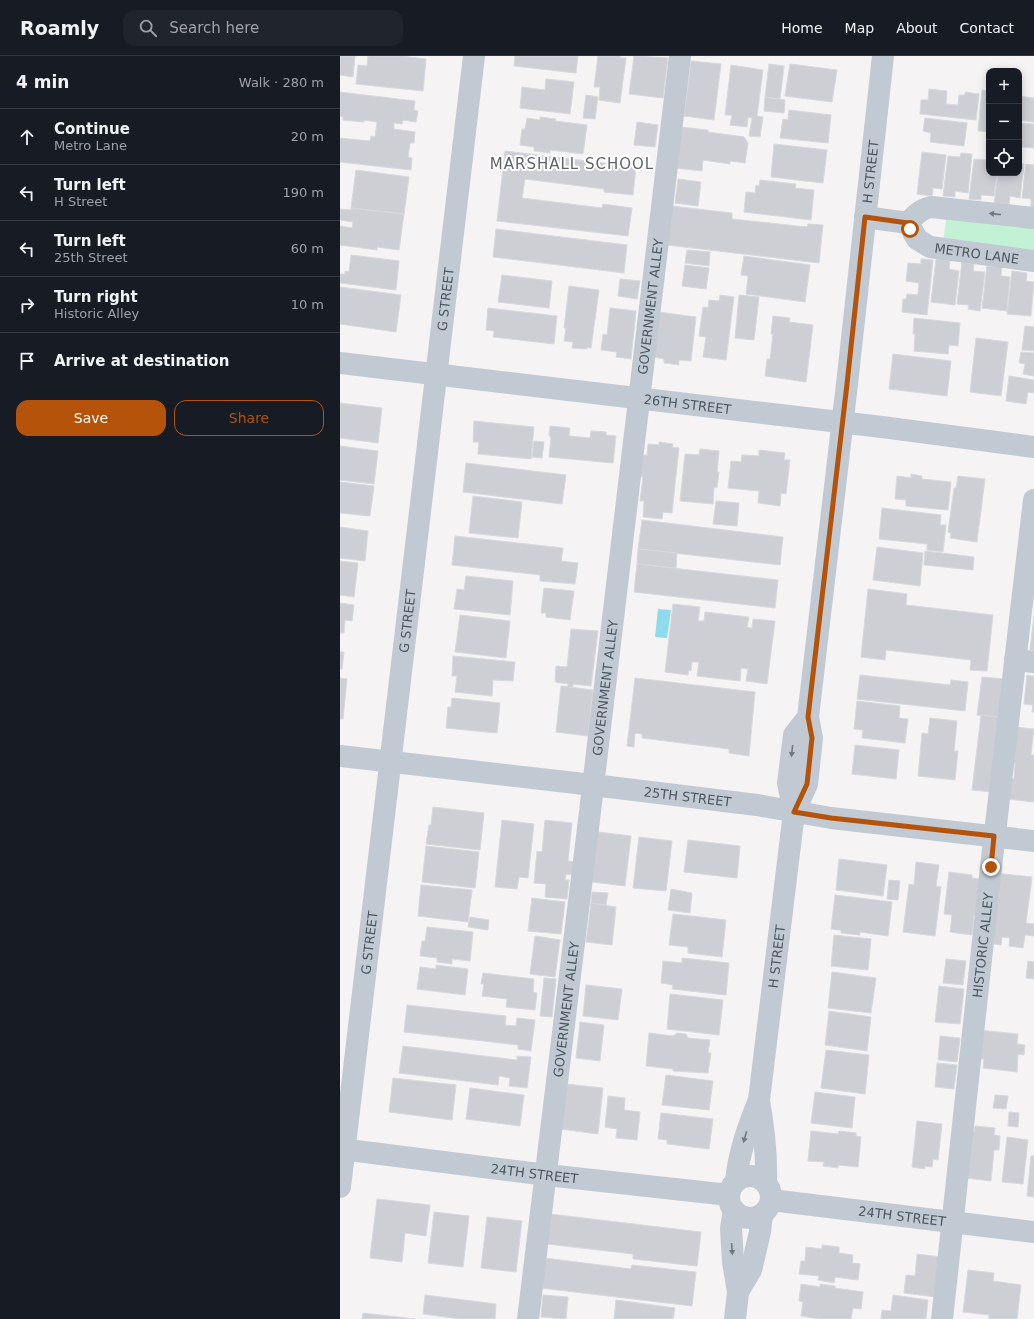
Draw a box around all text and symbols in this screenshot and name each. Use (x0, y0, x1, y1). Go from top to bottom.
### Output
search box (123, 10, 403, 46)
text: Roamly (20, 17, 99, 39)
icon: search (137, 17, 159, 39)
text: Search here (169, 19, 259, 37)
text: Home (781, 20, 823, 36)
text: Map (845, 20, 874, 36)
text: About (896, 20, 938, 36)
text: Contact (960, 20, 1014, 36)
map controls (986, 68, 1022, 176)
button: + (986, 68, 1022, 104)
text: 4 min (16, 72, 69, 92)
text: Walk · 280 m (239, 75, 324, 90)
button: − (986, 104, 1022, 140)
text: Continue (54, 120, 130, 138)
icon: ahead (16, 126, 38, 148)
text: 20 m (291, 129, 324, 144)
text: Metro Lane (54, 138, 127, 153)
street label: H STREET (859, 139, 881, 204)
button: locate (986, 140, 1022, 176)
district label: MARSHALL SCHOOL (490, 155, 654, 173)
text: Turn left (54, 176, 126, 194)
icon: left (16, 182, 38, 204)
text: 190 m (282, 185, 324, 200)
text: H Street (54, 194, 107, 209)
one-way arrow (989, 210, 1001, 217)
route start (901, 220, 919, 238)
text: Turn left (54, 232, 126, 250)
street label: GOVERNMENT ALLEY (635, 237, 666, 375)
icon: left (16, 238, 38, 260)
street label: METRO LANE (934, 240, 1020, 266)
text: 60 m (291, 241, 324, 256)
text: 25th Street (54, 250, 128, 265)
street label: G STREET (434, 267, 456, 332)
text: Turn right (54, 288, 138, 306)
icon: right (16, 294, 38, 316)
text: 10 m (291, 297, 324, 312)
text: Historic Alley (54, 306, 139, 321)
icon: arrive (16, 350, 38, 372)
text: Arrive at destination (54, 352, 229, 370)
street label: 26TH STREET (643, 391, 732, 417)
button: Save (16, 400, 166, 436)
button: Share (174, 400, 324, 436)
street label: G STREET (396, 588, 418, 654)
street label: GOVERNMENT ALLEY (589, 619, 620, 756)
one-way arrow (789, 745, 795, 757)
street label: 25TH STREET (643, 784, 732, 809)
route end (982, 858, 1000, 876)
street label: HISTORIC ALLEY (969, 892, 996, 999)
street label: G STREET (358, 910, 380, 975)
street label: H STREET (765, 924, 788, 989)
street label: GOVERNMENT ALLEY (550, 940, 582, 1078)
one-way arrow (742, 1131, 748, 1143)
street label: 24TH STREET (490, 1160, 579, 1186)
street label: 24TH STREET (857, 1203, 947, 1229)
one-way arrow (729, 1243, 736, 1255)

